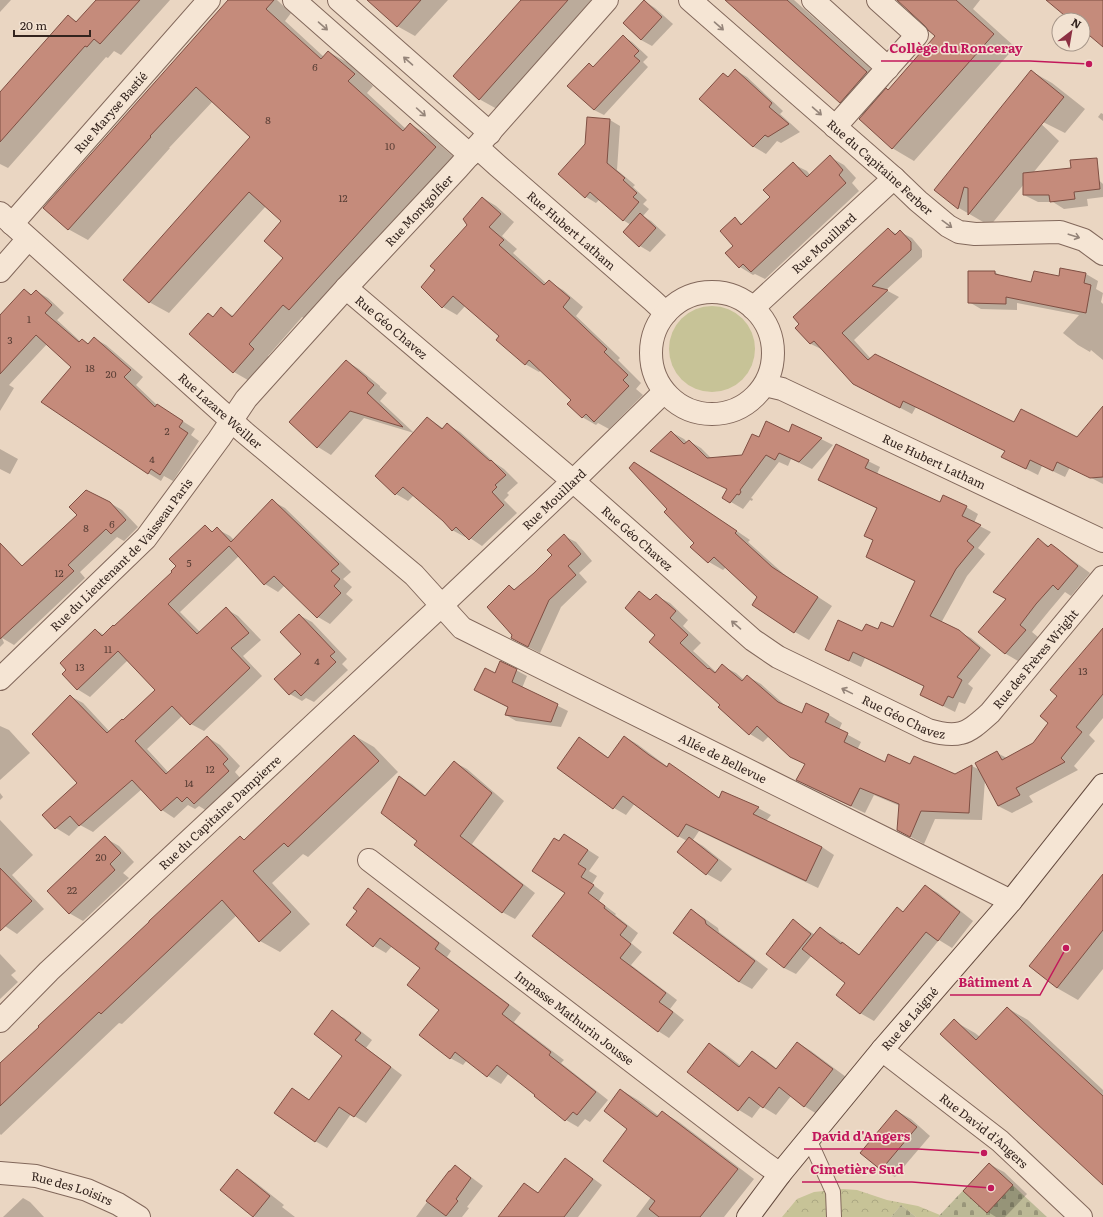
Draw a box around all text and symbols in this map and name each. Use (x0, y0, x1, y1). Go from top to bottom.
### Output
scale bar (14, 12, 90, 38)
north arrow (1051, 12, 1091, 52)
text: N (1069, 13, 1085, 32)
text: 20 m (20, 16, 47, 34)
one-way arrow (318, 21, 328, 30)
one-way arrow (714, 21, 725, 30)
callout: Collège du Ronceray (881, 36, 1030, 61)
text: Collège du Ronceray (889, 38, 1023, 57)
one-way arrow (403, 56, 413, 65)
house number: 6 (312, 59, 318, 74)
street label: Rue Maryse Bastié (69, 67, 151, 157)
one-way arrow (415, 107, 426, 116)
one-way arrow (812, 107, 823, 116)
house number: 8 (265, 112, 271, 127)
street label: Rue du Capitaine Ferber (823, 115, 937, 219)
house number: 10 (385, 138, 395, 153)
street label: Rue Montgolfier (380, 170, 457, 250)
street label: Rue Hubert Latham (523, 186, 620, 274)
house number: 12 (338, 190, 348, 205)
street label: Rue Mouillard (787, 208, 860, 277)
one-way arrow (941, 220, 952, 228)
one-way arrow (1067, 233, 1080, 240)
street label: Rue Géo Chavez (352, 291, 432, 363)
house number: 1 (27, 311, 31, 326)
house number: 3 (7, 332, 13, 347)
house number: 18 (85, 360, 95, 375)
house number: 20 (106, 366, 117, 381)
street label: Rue Lazare Weiller (174, 368, 267, 453)
house number: 2 (164, 423, 170, 438)
street label: Rue Hubert Latham (880, 429, 989, 494)
house number: 4 (149, 451, 155, 466)
street label: Rue Mouillard (518, 464, 590, 534)
street label: Rue du Lieutenant de Vaisseau Paris (46, 474, 197, 635)
street label: Rue Géo Chavez (598, 501, 677, 575)
house number: 6 (109, 516, 115, 531)
house number: 8 (83, 520, 89, 535)
house number: 5 (186, 555, 192, 570)
house number: 12 (54, 565, 64, 580)
street label: Rue des Frères Wright (988, 605, 1082, 712)
one-way arrow (731, 620, 741, 629)
house number: 11 (104, 641, 112, 656)
house number: 4 (314, 653, 320, 668)
house number: 13 (75, 659, 85, 674)
house number: 13 (1078, 663, 1088, 678)
one-way arrow (841, 687, 853, 694)
street label: Rue Géo Chavez (859, 690, 947, 743)
street label: Allée de Bellevue (676, 728, 770, 787)
street label: Rue du Capitaine Dampierre (154, 751, 285, 874)
house number: 12 (205, 761, 215, 776)
house number: 14 (184, 775, 194, 790)
house number: 20 (96, 849, 107, 864)
house number: 22 (67, 882, 77, 897)
street label: Impasse Mathurin Jousse (511, 966, 638, 1069)
callout: Bâtiment A (950, 970, 1040, 995)
text: Bâtiment A (958, 972, 1032, 991)
street label: Rue de Laigné (877, 983, 942, 1054)
street label: Rue David d'Angers (936, 1089, 1033, 1173)
callout: David d'Angers (804, 1124, 918, 1149)
text: David d'Angers (812, 1126, 911, 1145)
callout: Cimetière Sud (802, 1157, 912, 1182)
text: Cimetière Sud (810, 1159, 904, 1178)
street label: Rue des Loisirs (31, 1167, 116, 1210)

